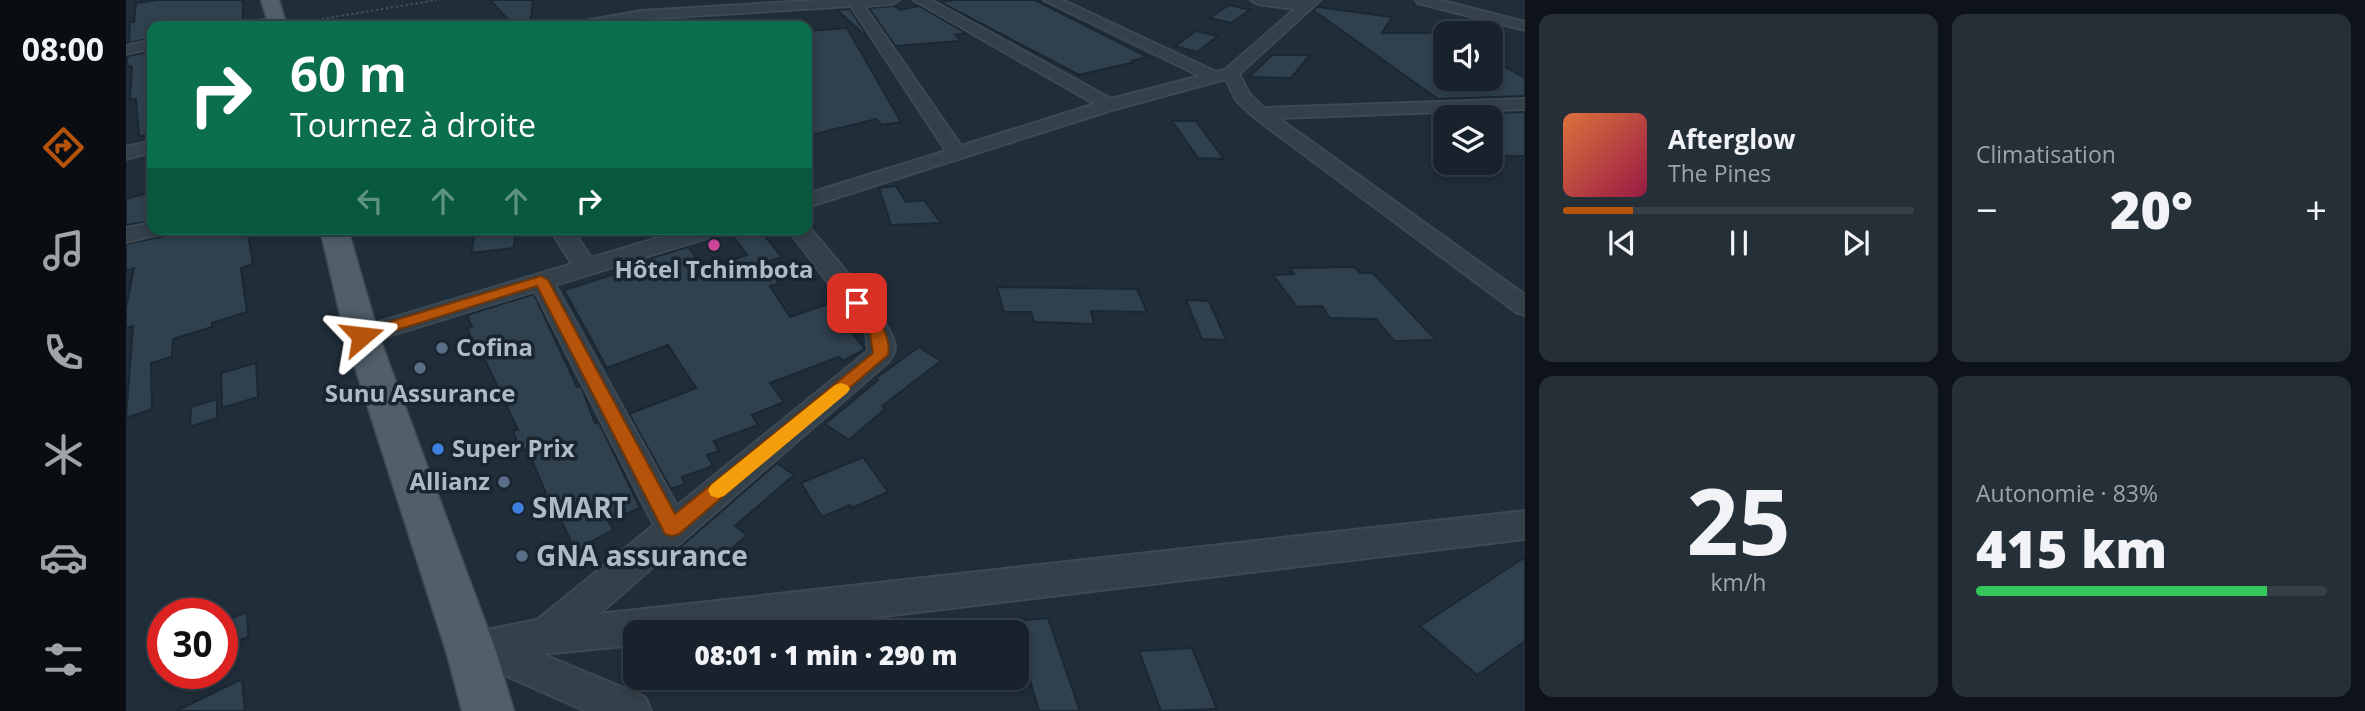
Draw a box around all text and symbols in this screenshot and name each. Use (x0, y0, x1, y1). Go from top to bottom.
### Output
map controls (1433, 21, 1503, 175)
button: sound (1433, 21, 1503, 91)
text: 08:00 (22, 27, 104, 70)
text: 60 m (290, 40, 407, 106)
icon: right (175, 49, 266, 140)
text: Tournez à droite (290, 103, 536, 146)
button: layers (1433, 105, 1503, 175)
text: Afterglow (1668, 121, 1795, 157)
icon: directions (39, 123, 88, 172)
text: Climatisation (1976, 138, 2116, 170)
text: The Pines (1668, 157, 1771, 189)
text: 20° (2110, 173, 2193, 244)
icon: left (351, 182, 389, 220)
icon: ahead (424, 182, 462, 220)
icon: ahead (497, 182, 535, 220)
icon: right (570, 182, 608, 220)
text: − (1976, 183, 1998, 235)
text: + (2305, 183, 2327, 235)
icon: previous (1603, 224, 1641, 262)
icon: pause (1720, 224, 1758, 262)
icon: next (1837, 224, 1875, 262)
icon: music (39, 226, 88, 275)
marker: Hôtel Tchimbota (706, 237, 722, 253)
place label: Hôtel Tchimbota (614, 252, 814, 285)
pin (827, 273, 887, 333)
icon: arrive (838, 284, 876, 322)
position arrow (325, 299, 399, 373)
icon: phone (39, 328, 88, 377)
place label: Cofina (456, 330, 533, 363)
marker: Cofina (434, 340, 450, 356)
marker: Sunu Assurance (412, 360, 428, 376)
place label: Sunu Assurance (325, 376, 515, 409)
icon: climate (39, 430, 88, 479)
place label: Super Prix (452, 431, 575, 464)
marker: Super Prix (430, 441, 446, 457)
text: 25 (1686, 458, 1791, 582)
place label: Allianz (409, 464, 490, 497)
marker: Allianz (496, 474, 512, 490)
text: Autonomie · 83% (1976, 477, 2158, 509)
place label: SMART (532, 488, 628, 526)
marker: SMART (510, 500, 526, 516)
text: 415 km (1976, 512, 2167, 583)
icon: car (39, 533, 88, 582)
place label: GNA assurance (536, 536, 748, 574)
marker: GNA assurance (514, 548, 530, 564)
text: km/h (1711, 566, 1766, 598)
speed limit sign: 30 (147, 598, 238, 689)
icon: filters (39, 635, 88, 684)
text: 08:01 · 1 min · 290 m (695, 637, 957, 673)

